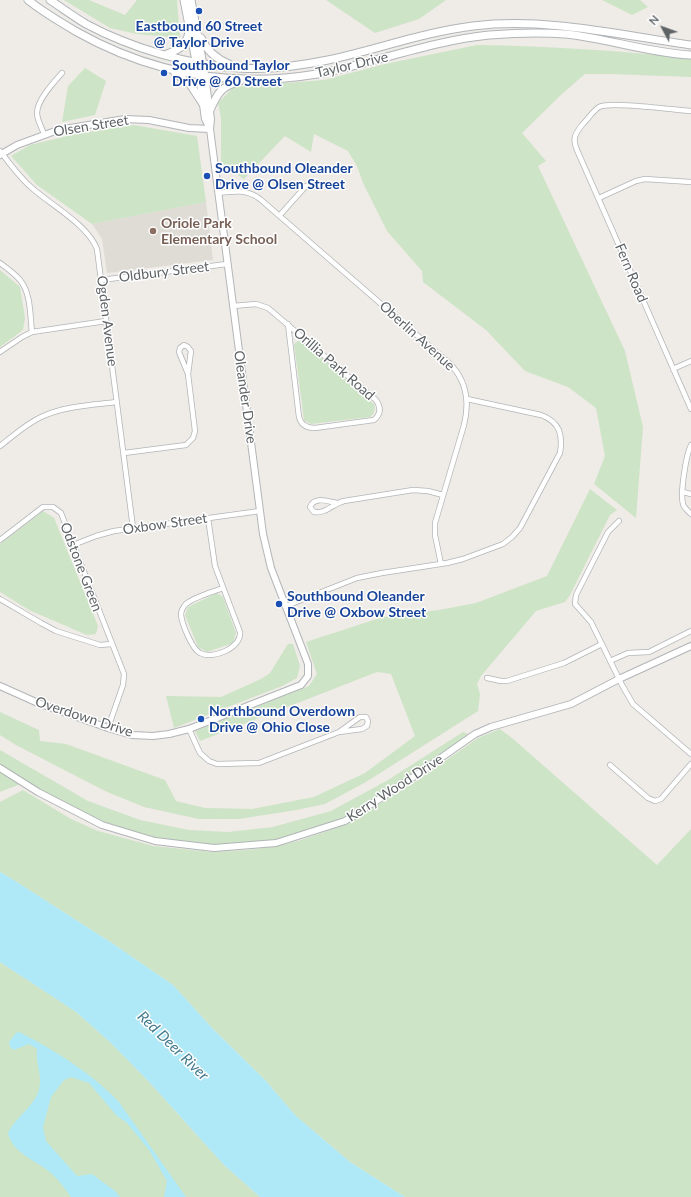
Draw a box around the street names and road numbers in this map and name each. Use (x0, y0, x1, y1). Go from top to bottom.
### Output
street label: Taylor Drive (314, 48, 390, 82)
street label: Olsen Street (52, 112, 130, 140)
street label: Fern Road (611, 241, 651, 305)
street label: Oldbury Street (118, 258, 210, 286)
street label: Ogden Avenue (93, 275, 121, 367)
street label: Oberlin Avenue (376, 298, 458, 374)
street label: Orillia Park Road (290, 324, 378, 404)
street label: Oleander Drive (230, 349, 260, 445)
street label: Oxbow Street (122, 510, 208, 538)
street label: Odstone Green (56, 520, 106, 614)
street label: Overdown Drive (33, 693, 135, 741)
street label: Kerry Wood Drive (344, 751, 446, 825)

